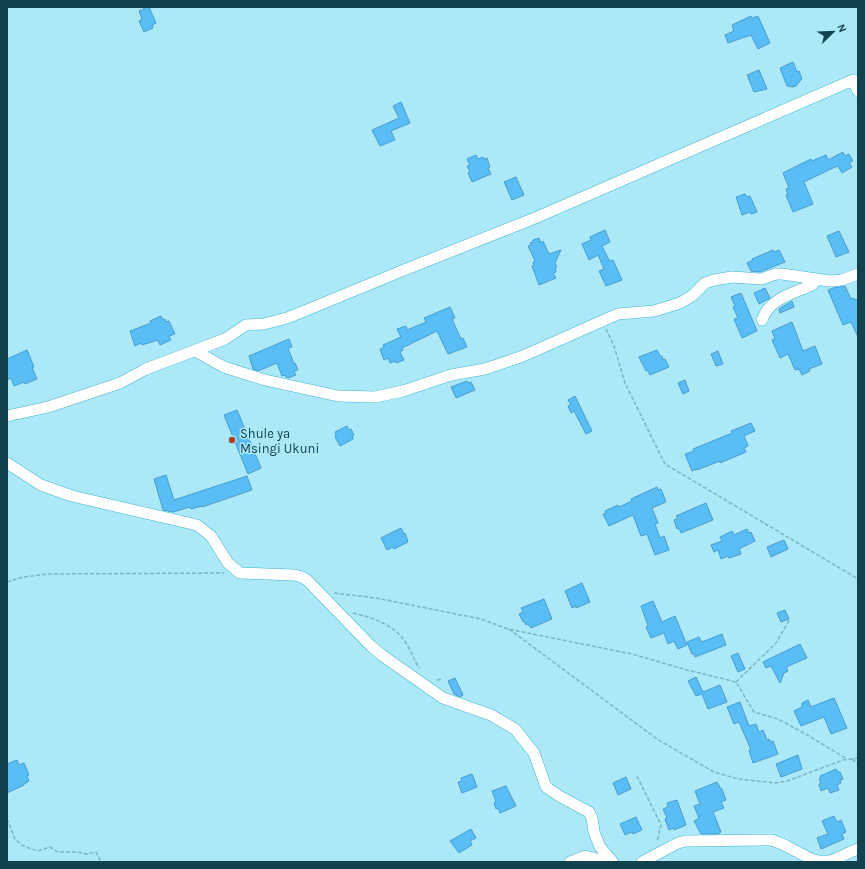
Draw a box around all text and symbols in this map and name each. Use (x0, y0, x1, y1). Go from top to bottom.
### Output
north arrow (813, 12, 853, 52)
text: N (834, 22, 849, 34)
place label: Shule ya Msingi Ukuni (240, 426, 319, 456)
marker: Shule ya Msingi Ukuni (227, 435, 237, 445)

